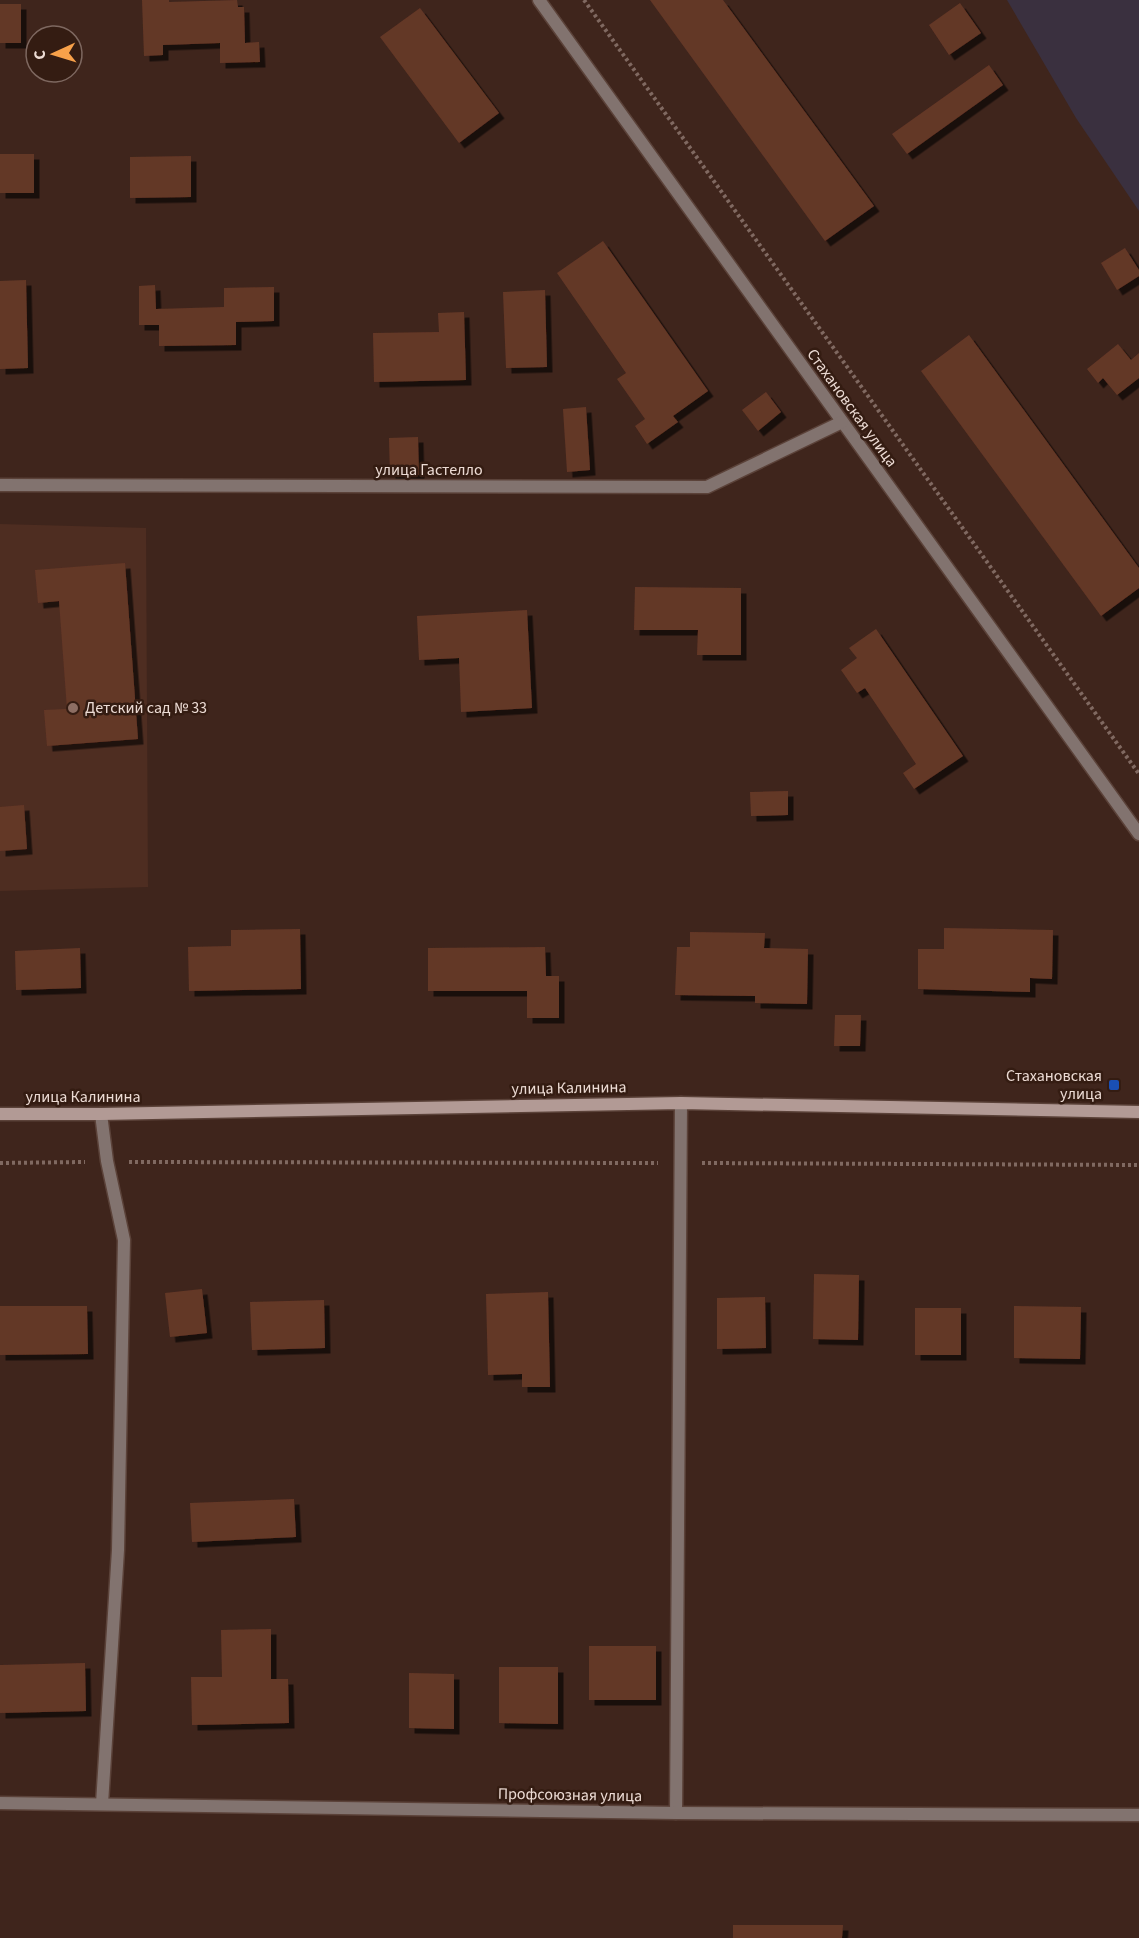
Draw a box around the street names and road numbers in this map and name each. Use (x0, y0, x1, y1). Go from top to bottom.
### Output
street label: Стахановская улица (802, 344, 902, 472)
street label: улица Гастелло (375, 459, 483, 481)
street label: улица Калинина (511, 1076, 627, 1100)
street label: улица Калинина (25, 1086, 141, 1108)
street label: Профсоюзная улица (498, 1783, 642, 1807)

